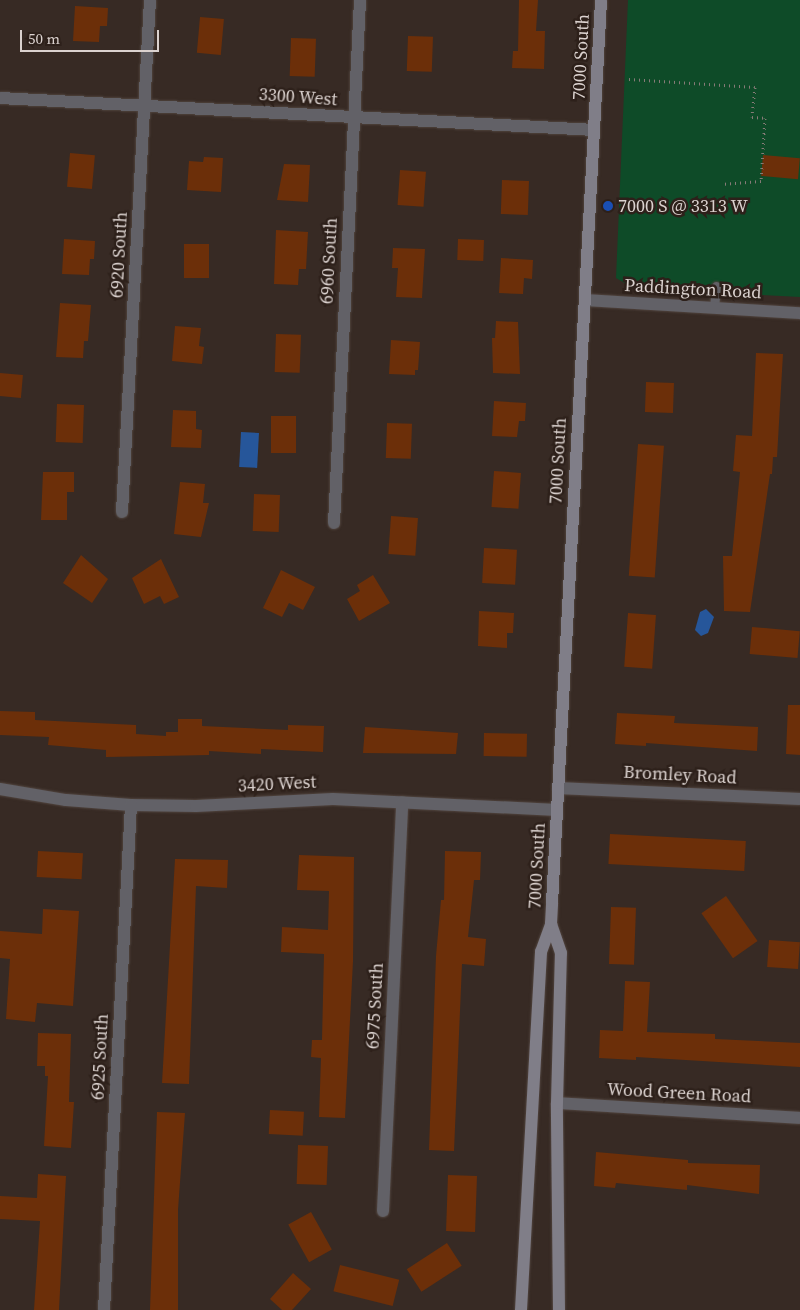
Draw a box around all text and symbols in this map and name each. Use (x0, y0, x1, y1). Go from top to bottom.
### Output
street label: 7000 South (568, 13, 594, 101)
scale bar (22, 20, 161, 52)
text: 50 m (28, 28, 60, 49)
street label: 3300 West (258, 83, 338, 111)
place label: 7000 S @ 3313 W (618, 195, 748, 217)
marker: 7000 S @ 3313 W (602, 200, 614, 212)
street label: 6920 South (106, 211, 132, 299)
street label: 6960 South (316, 217, 342, 305)
street label: Paddington Road (624, 275, 762, 303)
street label: 7000 South (545, 417, 571, 505)
street label: Bromley Road (623, 761, 737, 789)
street label: 3420 West (237, 771, 317, 797)
street label: 7000 South (524, 822, 550, 910)
street label: 6975 South (362, 962, 388, 1050)
street label: 6925 South (87, 1013, 113, 1101)
street label: Wood Green Road (606, 1078, 752, 1108)

